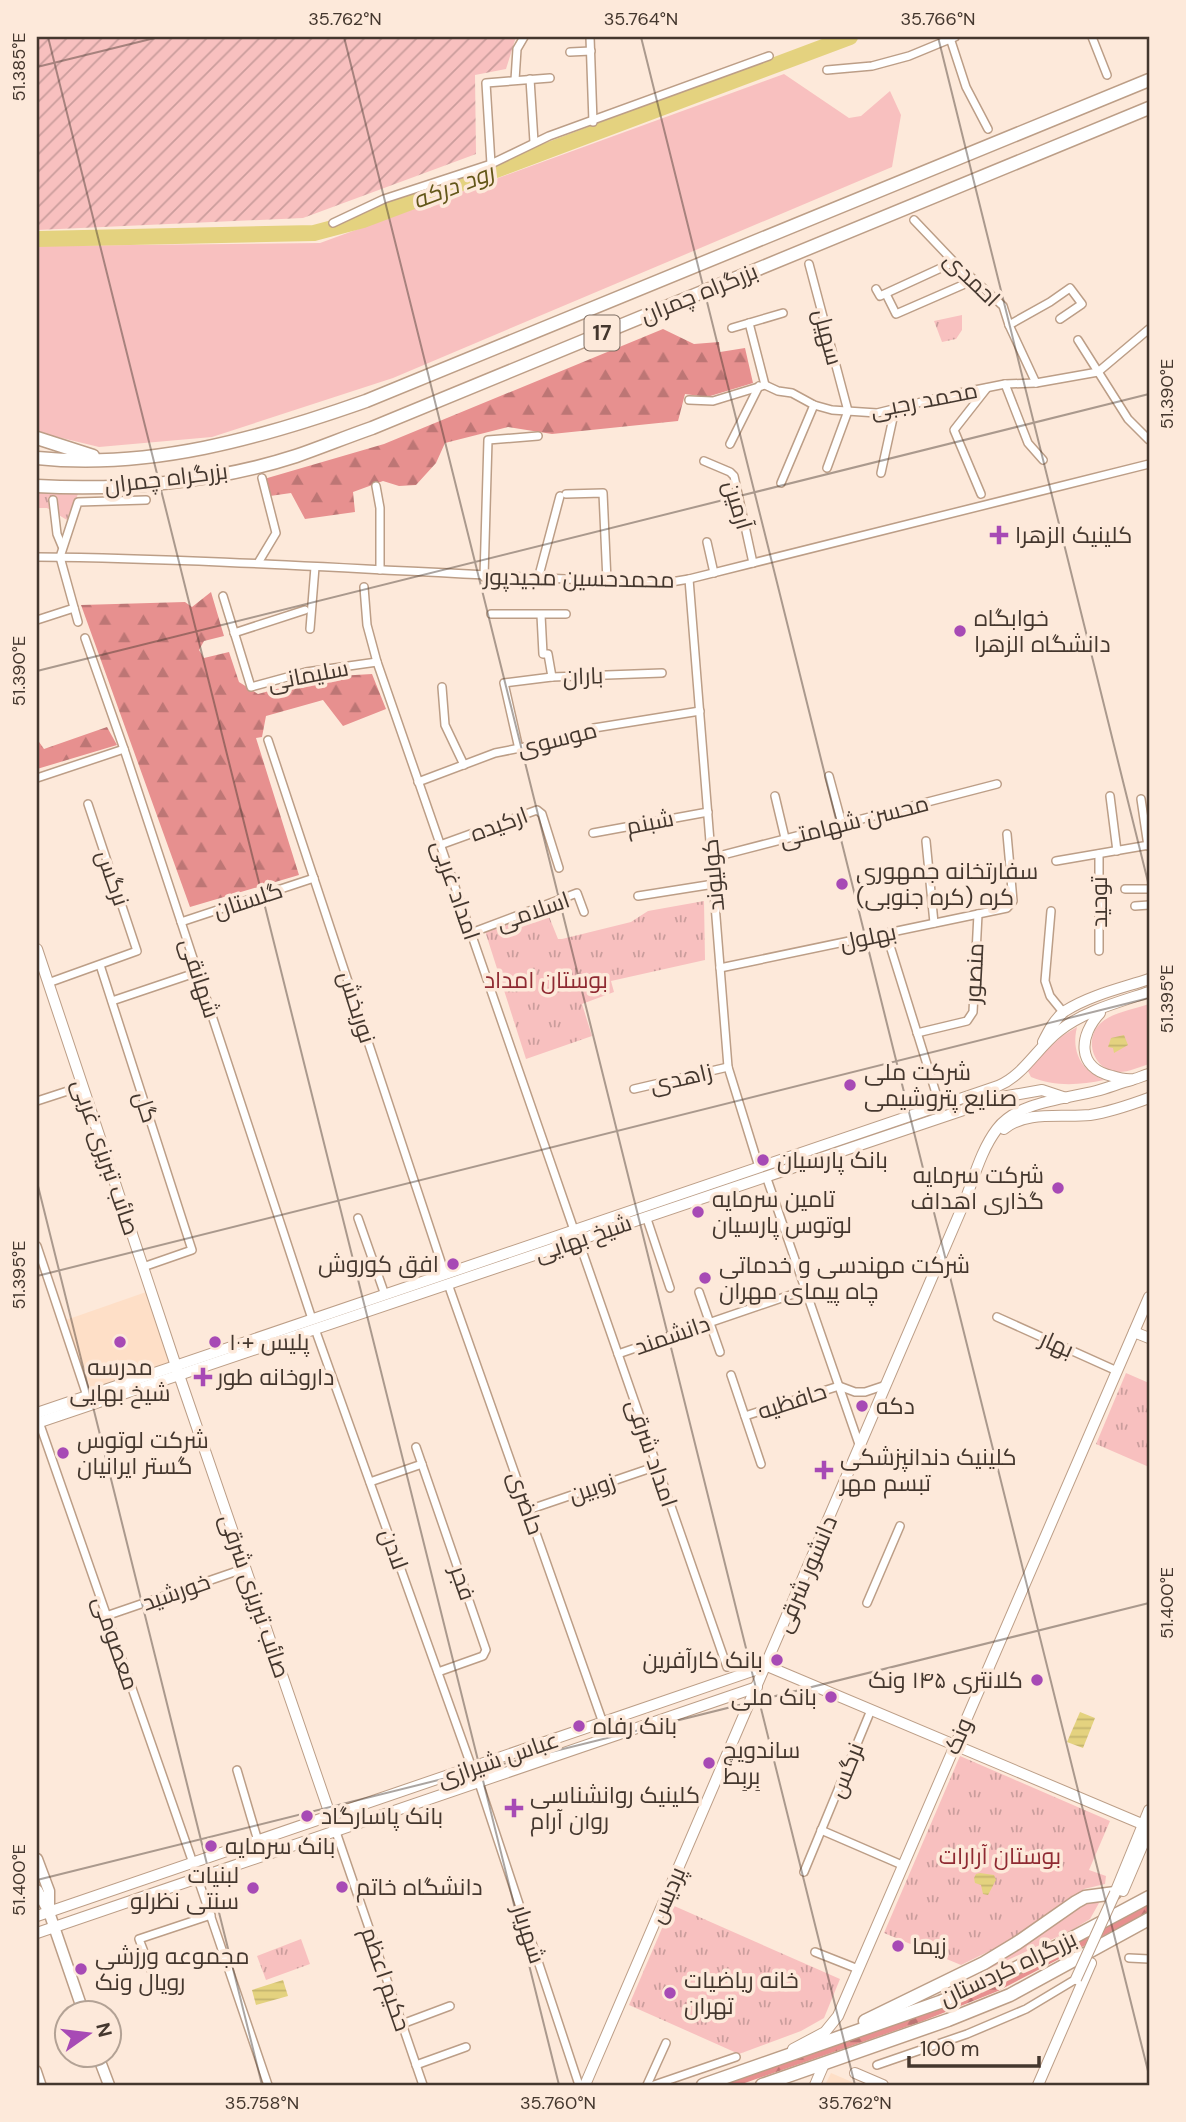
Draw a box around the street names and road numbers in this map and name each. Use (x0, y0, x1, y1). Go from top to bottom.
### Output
street label: احمدی (937, 245, 1007, 313)
street label: بزرگراه چمران (636, 256, 762, 330)
street label: سهیل (806, 306, 850, 368)
road number: 17 (584, 316, 620, 350)
street label: محمد رجبی (868, 375, 980, 425)
street label: بزرگراه چمران (103, 456, 229, 500)
street label: آرمین (716, 477, 760, 533)
street label: محمدحسین مجیدپور (481, 561, 675, 595)
street label: سلیمانی (265, 652, 351, 698)
street label: باران (562, 660, 604, 692)
street label: موسوی (514, 715, 600, 763)
street label: محسن شهامتی (776, 788, 932, 854)
street label: ارکیده (466, 800, 532, 848)
street label: شبنم (624, 803, 676, 842)
street label: امداد غربی (425, 836, 487, 944)
street label: کولیوند (695, 838, 731, 912)
street label: نرگس (89, 846, 137, 910)
street label: گلستان (209, 875, 287, 925)
street label: توحید (1084, 876, 1114, 928)
street label: اسلامی (492, 884, 574, 938)
street label: بهلول (837, 916, 899, 958)
street label: شهانقی (173, 934, 227, 1022)
street label: منصور (957, 942, 991, 1006)
street label: نوربخش (331, 967, 383, 1047)
street label: زاهدی (647, 1056, 715, 1100)
street label: صائب تبریزی غربی (65, 1075, 147, 1239)
street label: گل (127, 1087, 165, 1127)
street label: شیخ بهایی (530, 1207, 636, 1270)
street label: دانشمند (630, 1308, 714, 1362)
street label: بهار (1033, 1323, 1079, 1365)
street label: حافظیه (754, 1376, 830, 1426)
street label: امداد شرقی (620, 1395, 684, 1511)
street label: زوبین (565, 1466, 619, 1510)
street label: حاضری (501, 1467, 551, 1539)
street label: صائب تبریزی شرقی (213, 1510, 297, 1682)
street label: دانشور شرقی (768, 1511, 844, 1637)
street label: لادن (373, 1524, 415, 1574)
street label: فجر (443, 1560, 483, 1604)
street label: خورشید (138, 1566, 214, 1618)
street label: معصومی (86, 1592, 146, 1694)
street label: ونک (937, 1713, 979, 1759)
street label: عباس شیرازی (433, 1724, 563, 1794)
street label: نرگس (821, 1738, 871, 1802)
street label: پردیس (642, 1862, 692, 1928)
street label: شهریار (505, 1899, 553, 1967)
street label: حکیم اعظم (353, 1923, 418, 2035)
street label: بزرگراه کردستان (935, 1923, 1081, 2013)

